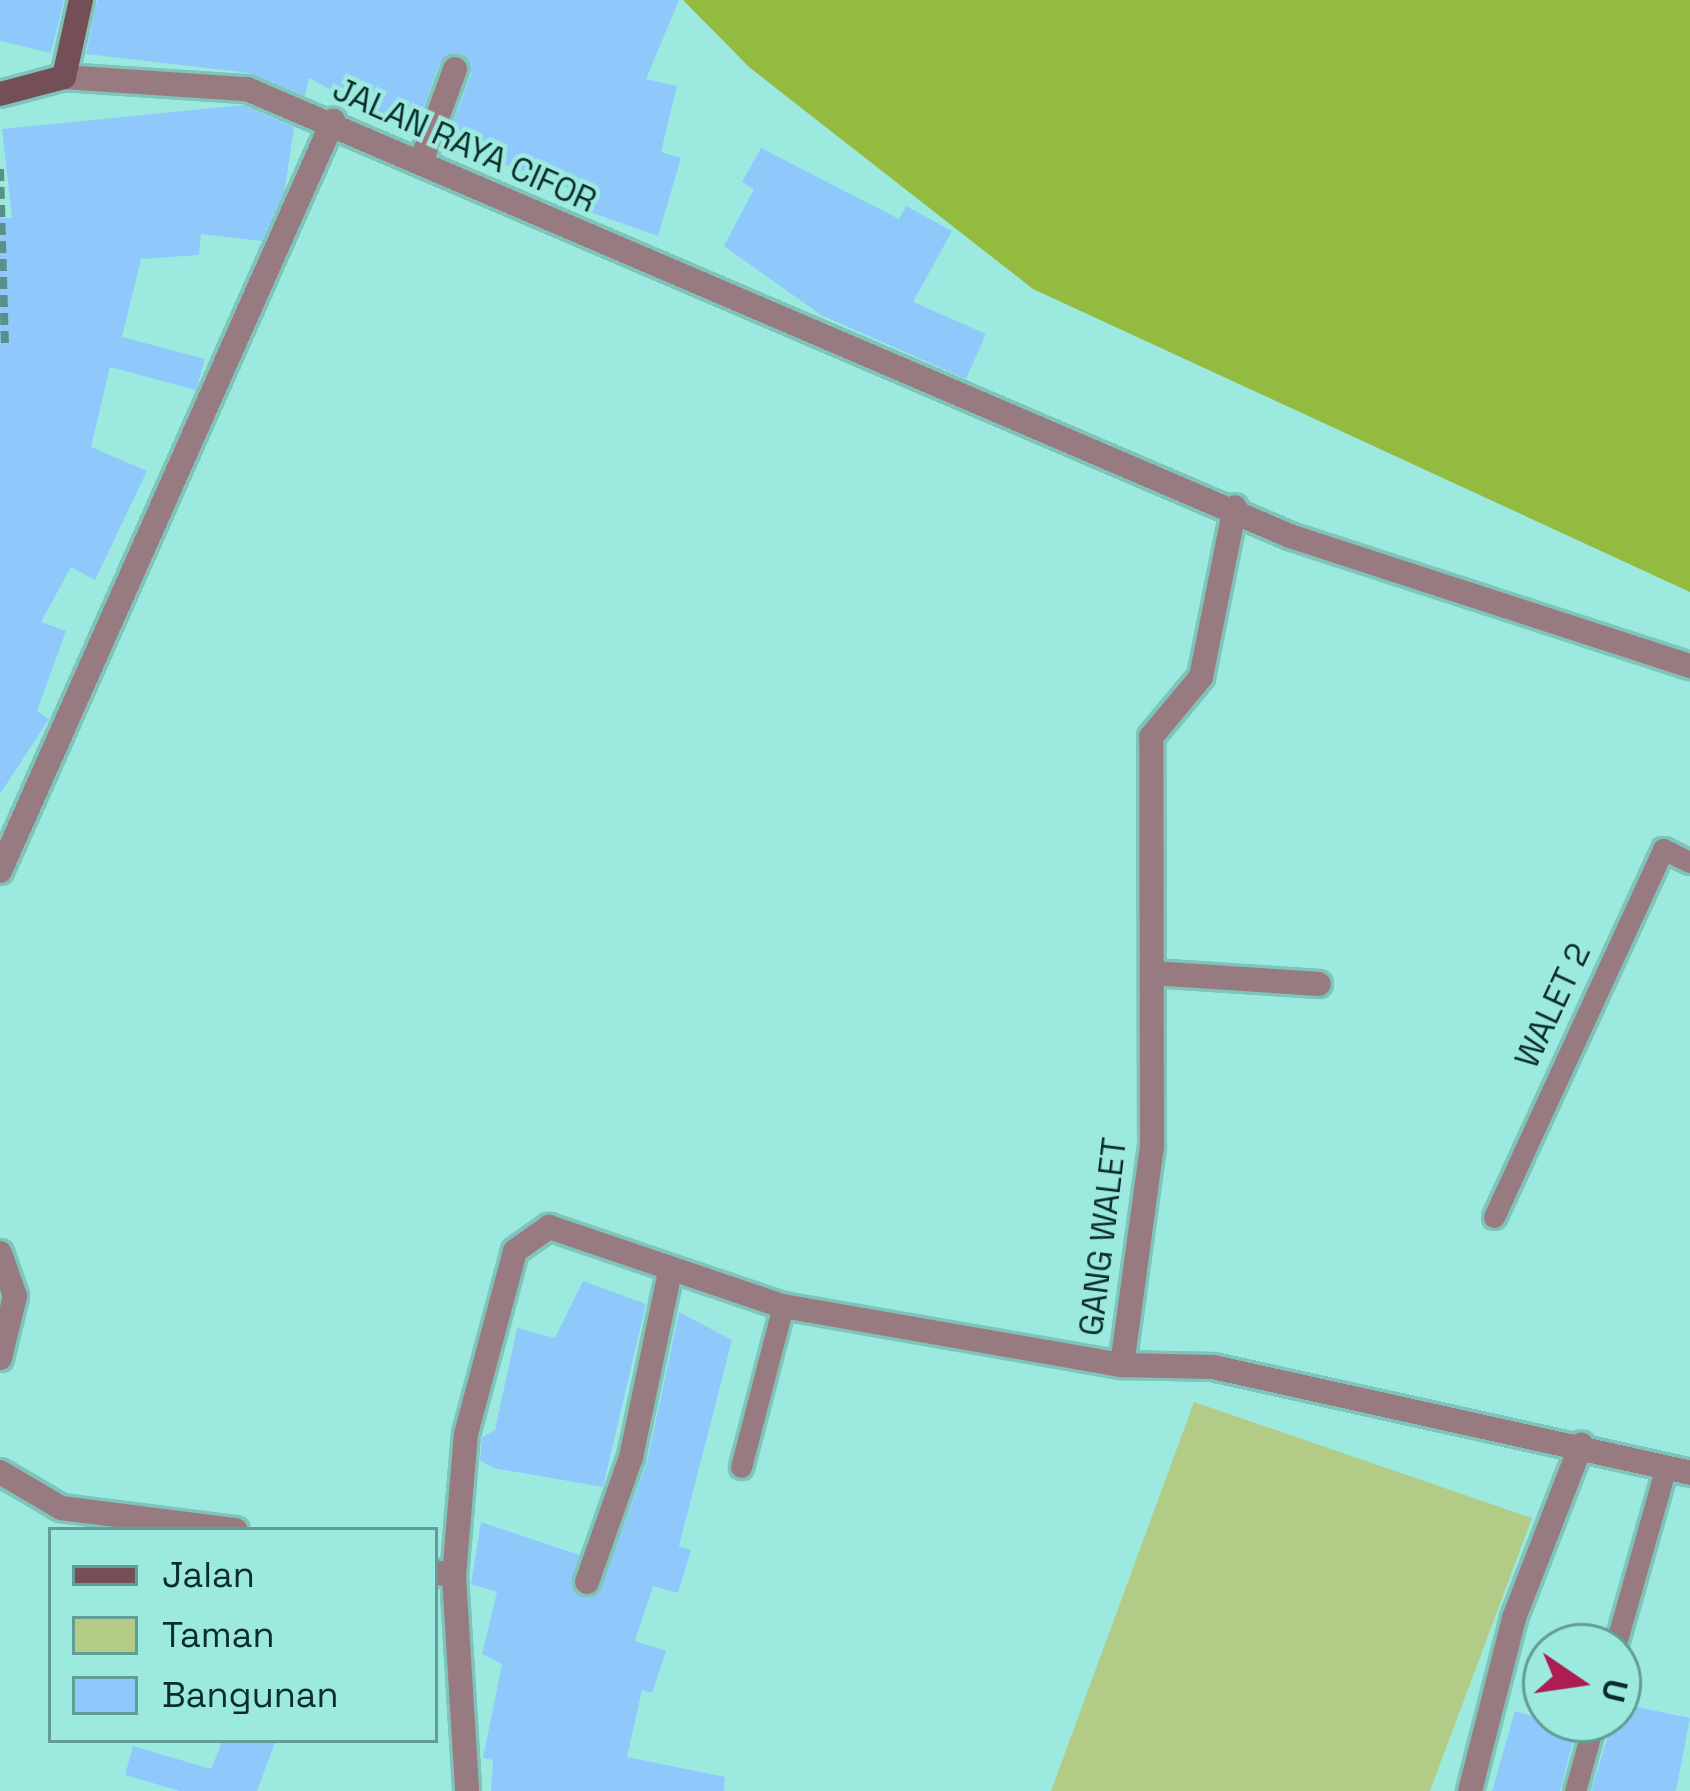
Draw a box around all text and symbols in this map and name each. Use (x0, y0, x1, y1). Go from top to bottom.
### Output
street label: JALAN RAYA CIFOR (326, 70, 602, 222)
street label: WALET 2 (1508, 937, 1600, 1075)
street label: GANG WALET (1072, 1136, 1136, 1338)
legend (48, 1527, 438, 1743)
text: Jalan (162, 1552, 255, 1598)
text: Taman (162, 1612, 274, 1658)
north arrow (1522, 1623, 1642, 1743)
text: Bangunan (162, 1672, 339, 1718)
text: U (1591, 1675, 1637, 1706)

